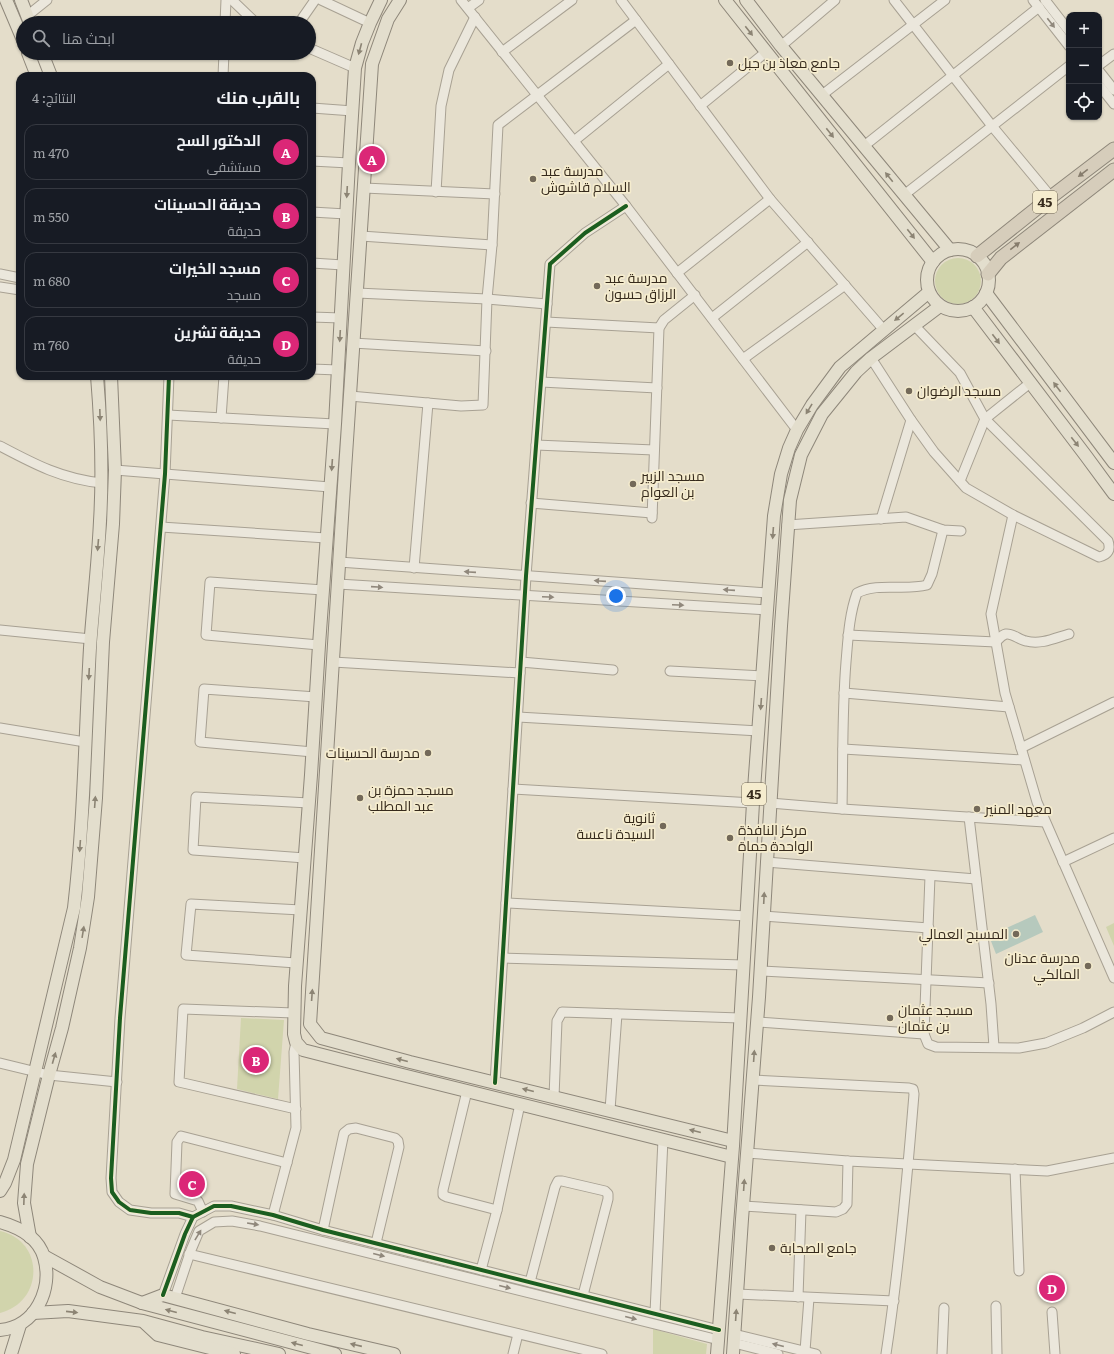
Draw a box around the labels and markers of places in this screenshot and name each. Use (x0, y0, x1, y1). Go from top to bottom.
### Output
place label: جامع معاذ بن جبل (738, 52, 840, 72)
marker: جامع معاذ بن جبل (725, 58, 735, 68)
pin: A (359, 144, 385, 174)
place label: مدرسة عبد السلام قاشوش (541, 160, 631, 197)
marker: مدرسة عبد السلام قاشوش (528, 174, 538, 184)
place label: مدرسة عبد الرزاق حسون (605, 267, 676, 303)
marker: مدرسة عبد الرزاق حسون (592, 281, 602, 291)
place label: مسجد الرضوان (917, 380, 1001, 400)
marker: مسجد الرضوان (904, 386, 914, 396)
place label: مسجد الزبير بن العوام (640, 465, 705, 502)
marker: مسجد الزبير بن العوام (628, 479, 638, 489)
place label: مدرسة الحسينات (326, 742, 420, 762)
marker: مدرسة الحسينات (423, 748, 433, 758)
place label: مسجد حمزة بن عبد المطلب (368, 779, 454, 815)
marker: مسجد حمزة بن عبد المطلب (355, 793, 365, 803)
place label: معهد المنير (984, 798, 1052, 818)
marker: معهد المنير (972, 804, 982, 814)
place label: ثانوية السيدة ناعسة (576, 807, 655, 843)
place label: مركز النافذة الواحدة حماة (738, 819, 813, 855)
marker: ثانوية السيدة ناعسة (658, 821, 668, 831)
marker: مركز النافذة الواحدة حماة (725, 833, 735, 843)
place label: المسبح العمالي (919, 923, 1008, 946)
marker: المسبح العمالي (1011, 929, 1021, 939)
place label: مدرسة عدنان المالكي (1004, 947, 1080, 986)
marker: مدرسة عدنان المالكي (1083, 961, 1093, 971)
place label: مسجد عثمان بن عثمان (898, 999, 973, 1035)
marker: مسجد عثمان بن عثمان (885, 1013, 895, 1023)
pin: B (243, 1045, 269, 1075)
pin: C (179, 1169, 205, 1199)
place label: جامع الصحابة (780, 1237, 856, 1257)
marker: جامع الصحابة (767, 1243, 777, 1253)
pin: D (1039, 1273, 1065, 1303)

